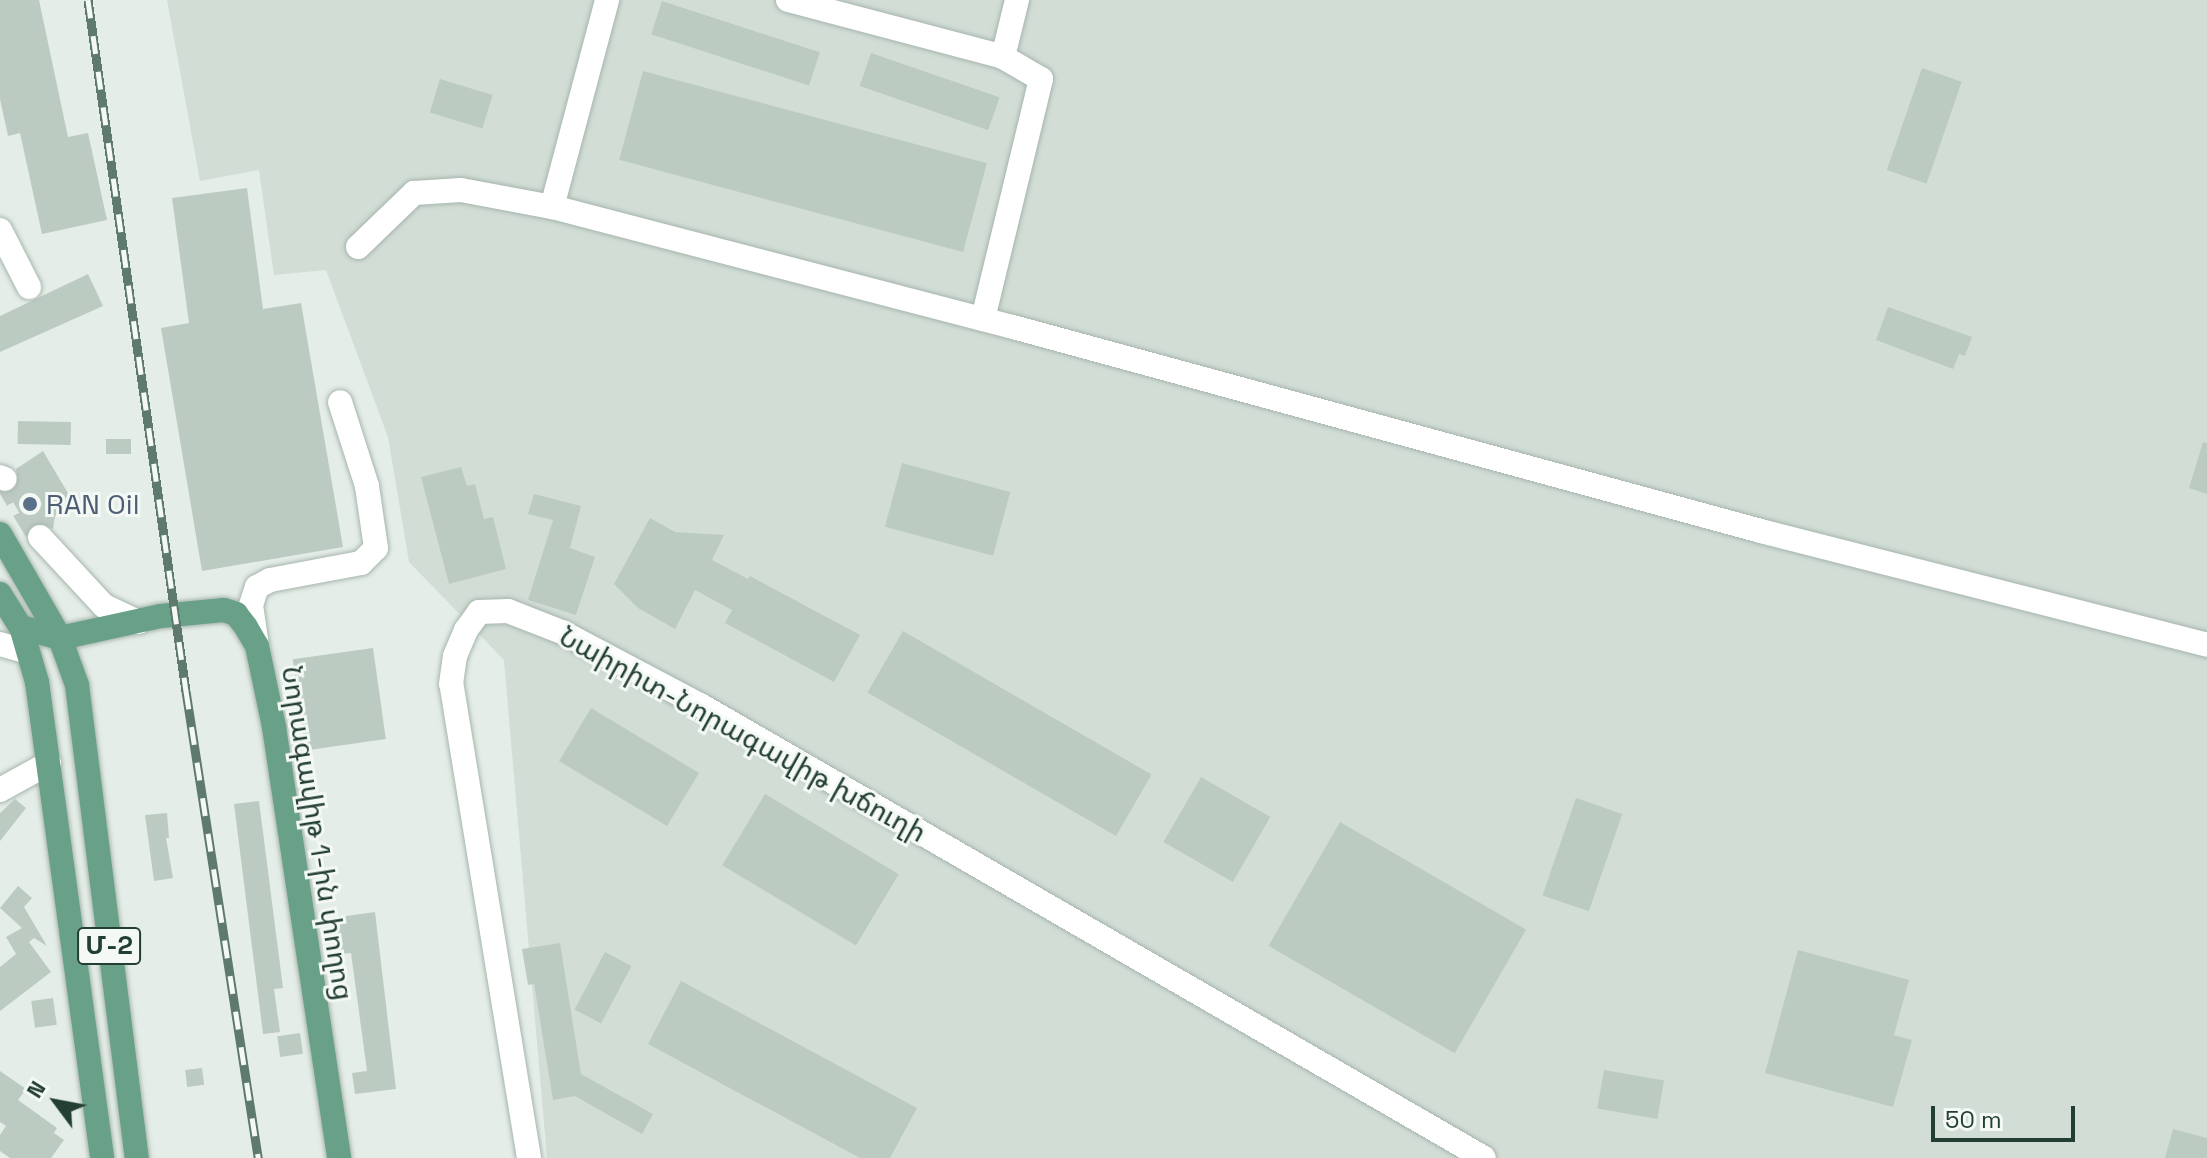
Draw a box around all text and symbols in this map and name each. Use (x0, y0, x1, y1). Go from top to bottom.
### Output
place label: RAN Oil (46, 487, 140, 521)
marker: RAN Oil (21, 495, 39, 513)
street label: Նաիրիտ-Նորագավիթ խճուղի (554, 619, 932, 849)
street label: Նորագավիթ 1-ին փողոց (275, 663, 361, 1003)
road number: Մ-2 (77, 924, 141, 968)
north arrow (16, 1062, 96, 1142)
text: N (20, 1076, 51, 1103)
scale bar (1935, 1090, 2079, 1140)
text: 50 m (1945, 1104, 2002, 1135)

